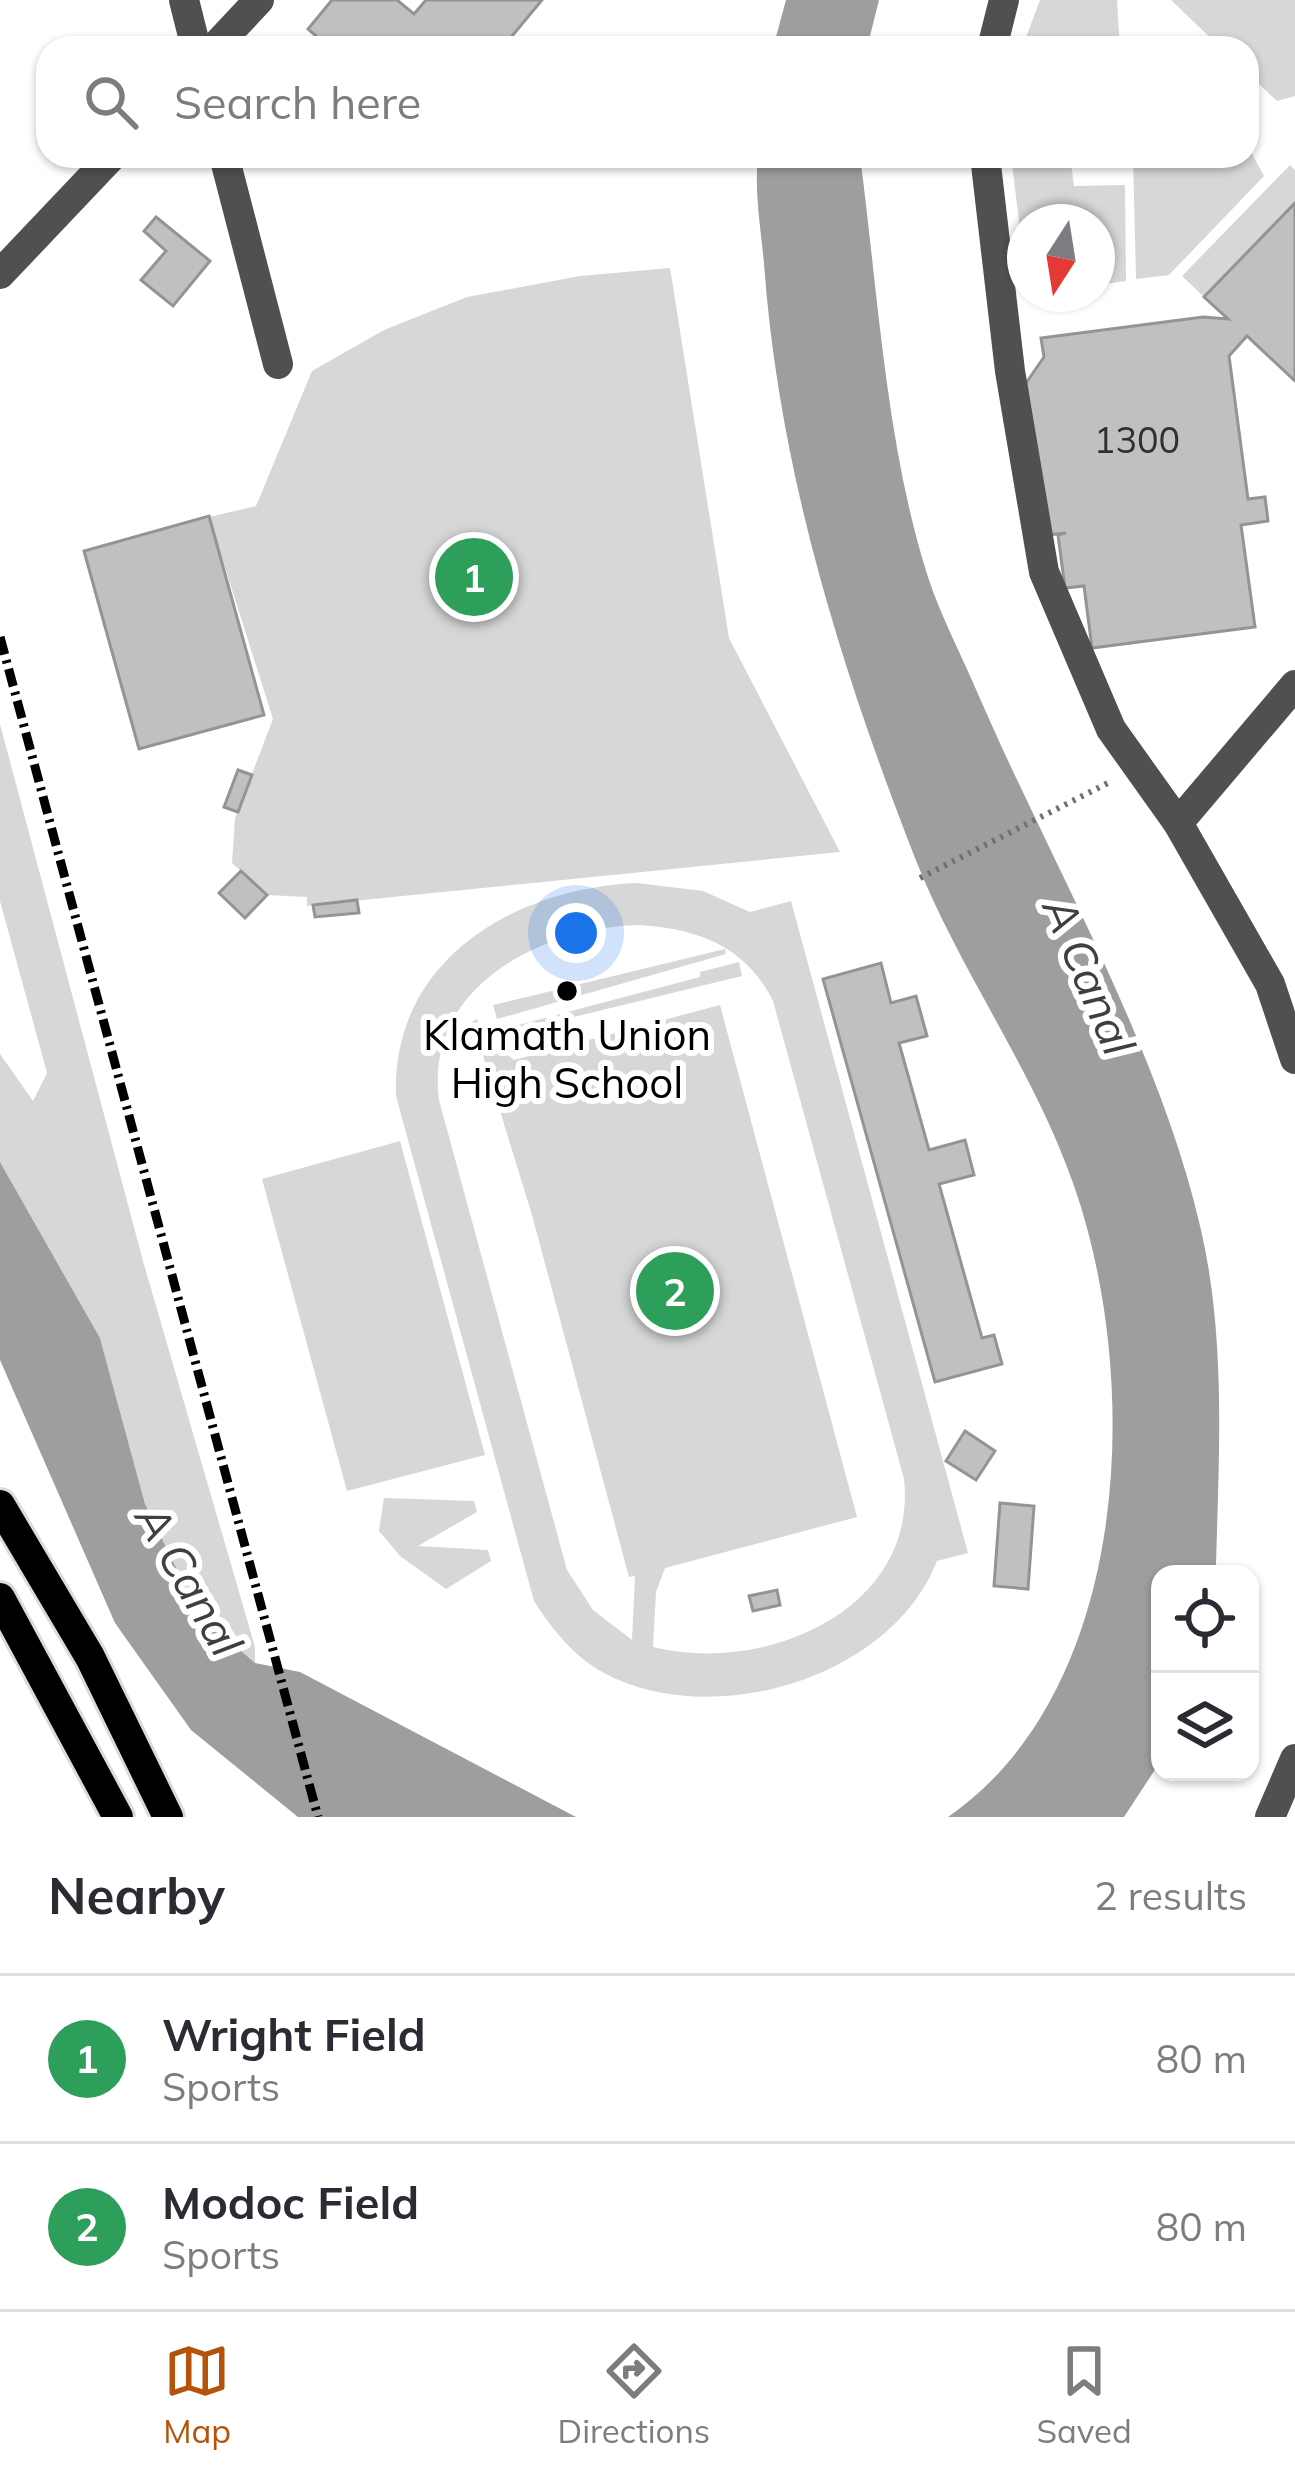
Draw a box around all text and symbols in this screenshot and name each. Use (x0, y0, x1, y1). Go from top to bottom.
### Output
search box (36, 36, 1259, 168)
icon: search (78, 69, 144, 135)
text: Search here (174, 74, 421, 130)
north arrow (1007, 204, 1115, 312)
house number: 1300 (1094, 417, 1180, 462)
pin: 1 (435, 532, 513, 622)
water label: A Canal (1031, 887, 1148, 1063)
your location (546, 903, 606, 963)
marker: Klamath Union High School (554, 978, 580, 1004)
place label: Klamath Union High School (423, 1008, 711, 1109)
pin: 2 (636, 1246, 714, 1336)
water label: A Canal (124, 1493, 256, 1666)
map controls (1151, 1565, 1259, 1781)
button: locate (1151, 1565, 1259, 1673)
button: layers (1151, 1673, 1259, 1781)
text: Nearby (48, 1863, 225, 1927)
text: 2 results (1094, 1871, 1247, 1920)
text: Wright Field (162, 2006, 426, 2062)
text: 1 (75, 2034, 99, 2083)
text: 80 m (1156, 2034, 1247, 2083)
text: Sports (162, 2062, 280, 2111)
text: Modoc Field (162, 2174, 419, 2230)
text: 2 (75, 2202, 99, 2251)
text: 80 m (1156, 2202, 1247, 2251)
text: Sports (162, 2230, 280, 2279)
tab: Map (163, 2338, 231, 2451)
tab: Directions (558, 2338, 710, 2451)
tab: Saved (1037, 2338, 1132, 2451)

